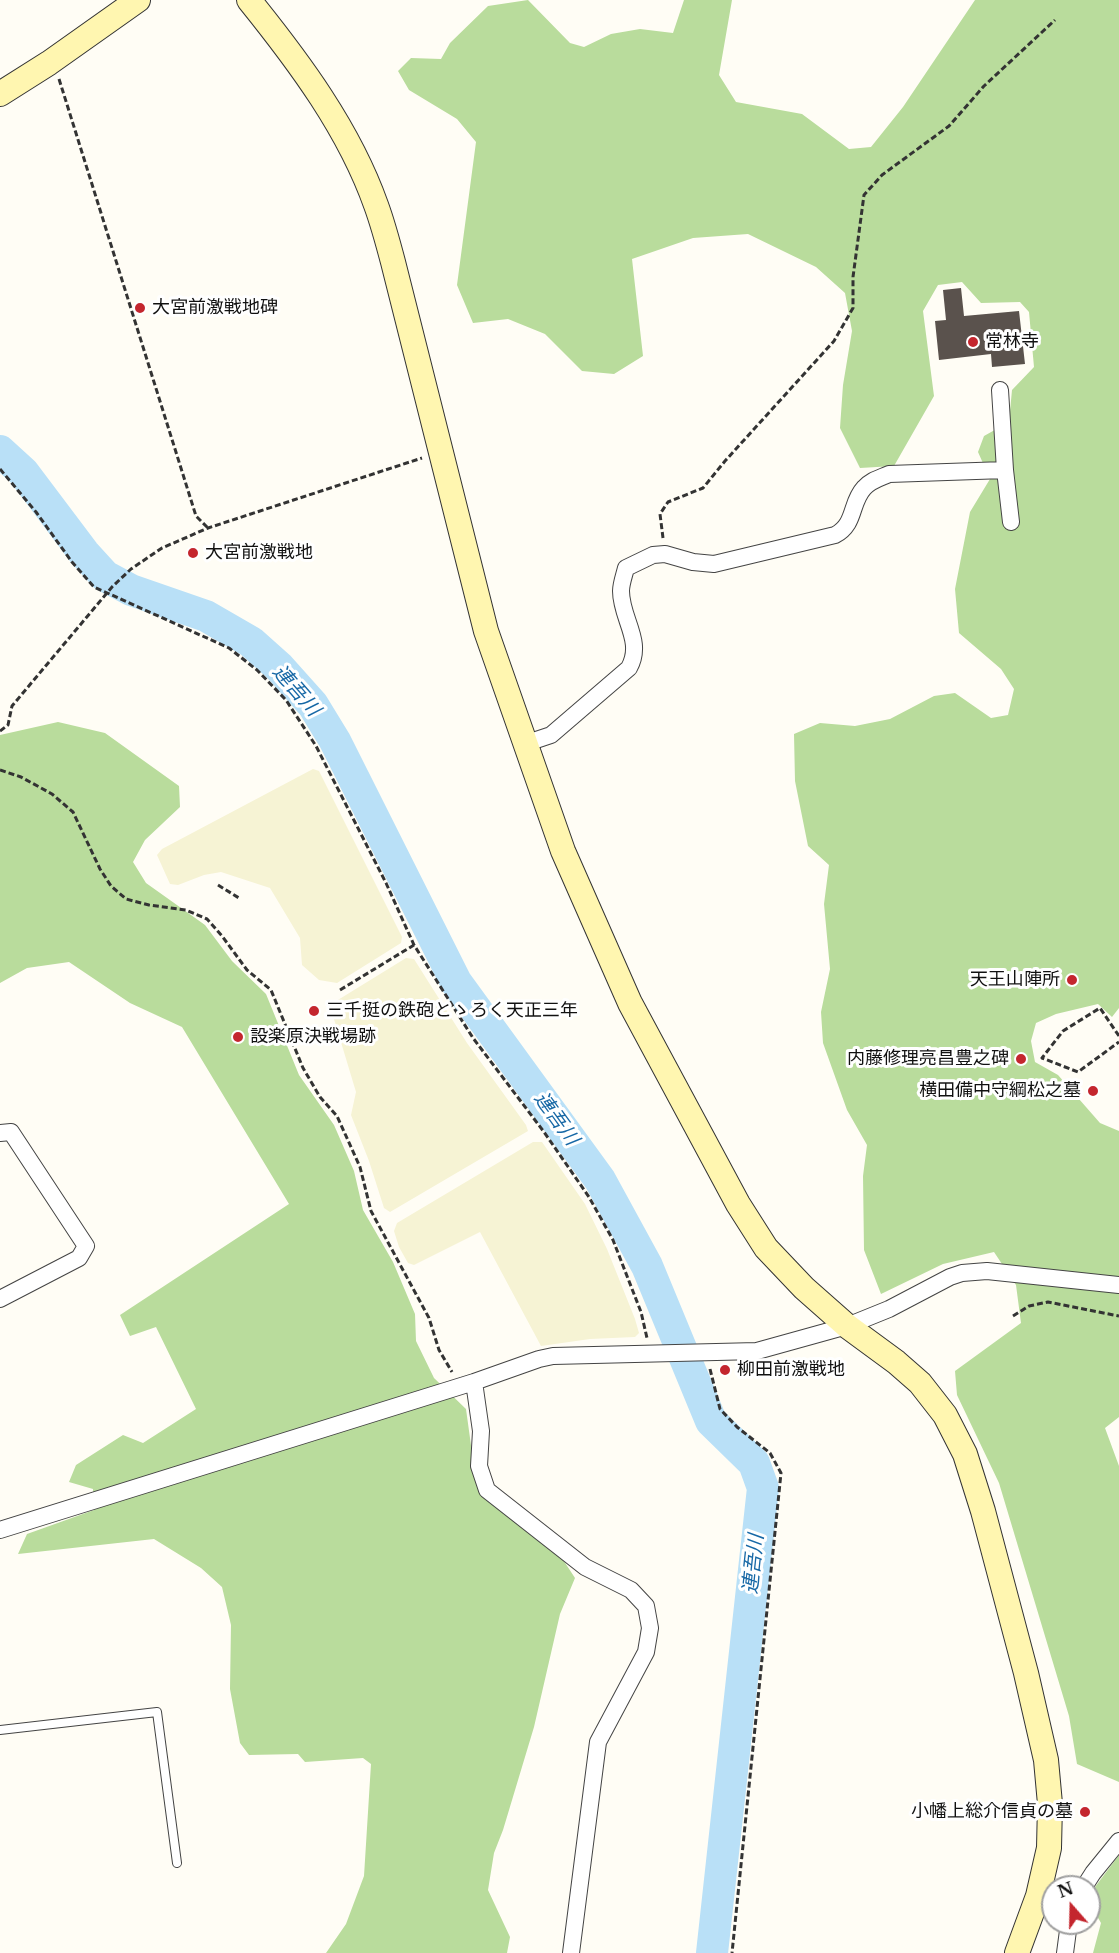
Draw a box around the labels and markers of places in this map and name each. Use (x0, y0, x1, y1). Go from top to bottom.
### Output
place label: 大宮前激戦地碑 (152, 297, 278, 319)
marker: 大宮前激戦地碑 (133, 301, 147, 315)
place label: 常林寺 (985, 331, 1039, 353)
marker: 常林寺 (966, 335, 980, 349)
place label: 大宮前激戦地 (205, 542, 313, 564)
marker: 大宮前激戦地 (186, 546, 200, 560)
place label: 天王山陣所 (970, 969, 1060, 991)
marker: 天王山陣所 (1065, 973, 1079, 987)
place label: 三千挺の鉄砲とゝろく天正三年 (326, 1000, 578, 1022)
marker: 三千挺の鉄砲とゝろく天正三年 (307, 1004, 321, 1018)
place label: 設楽原決戦場跡 (250, 1026, 376, 1048)
marker: 設楽原決戦場跡 (231, 1030, 245, 1044)
place label: 内藤修理亮昌豊之碑 (847, 1048, 1009, 1070)
marker: 内藤修理亮昌豊之碑 (1014, 1052, 1028, 1066)
place label: 横田備中守綱松之墓 (919, 1080, 1081, 1102)
marker: 横田備中守綱松之墓 (1086, 1084, 1100, 1098)
place label: 柳田前激戦地 (737, 1359, 845, 1381)
marker: 柳田前激戦地 (718, 1363, 732, 1377)
place label: 小幡上総介信貞の墓 (911, 1801, 1073, 1823)
marker: 小幡上総介信貞の墓 (1078, 1805, 1092, 1819)

